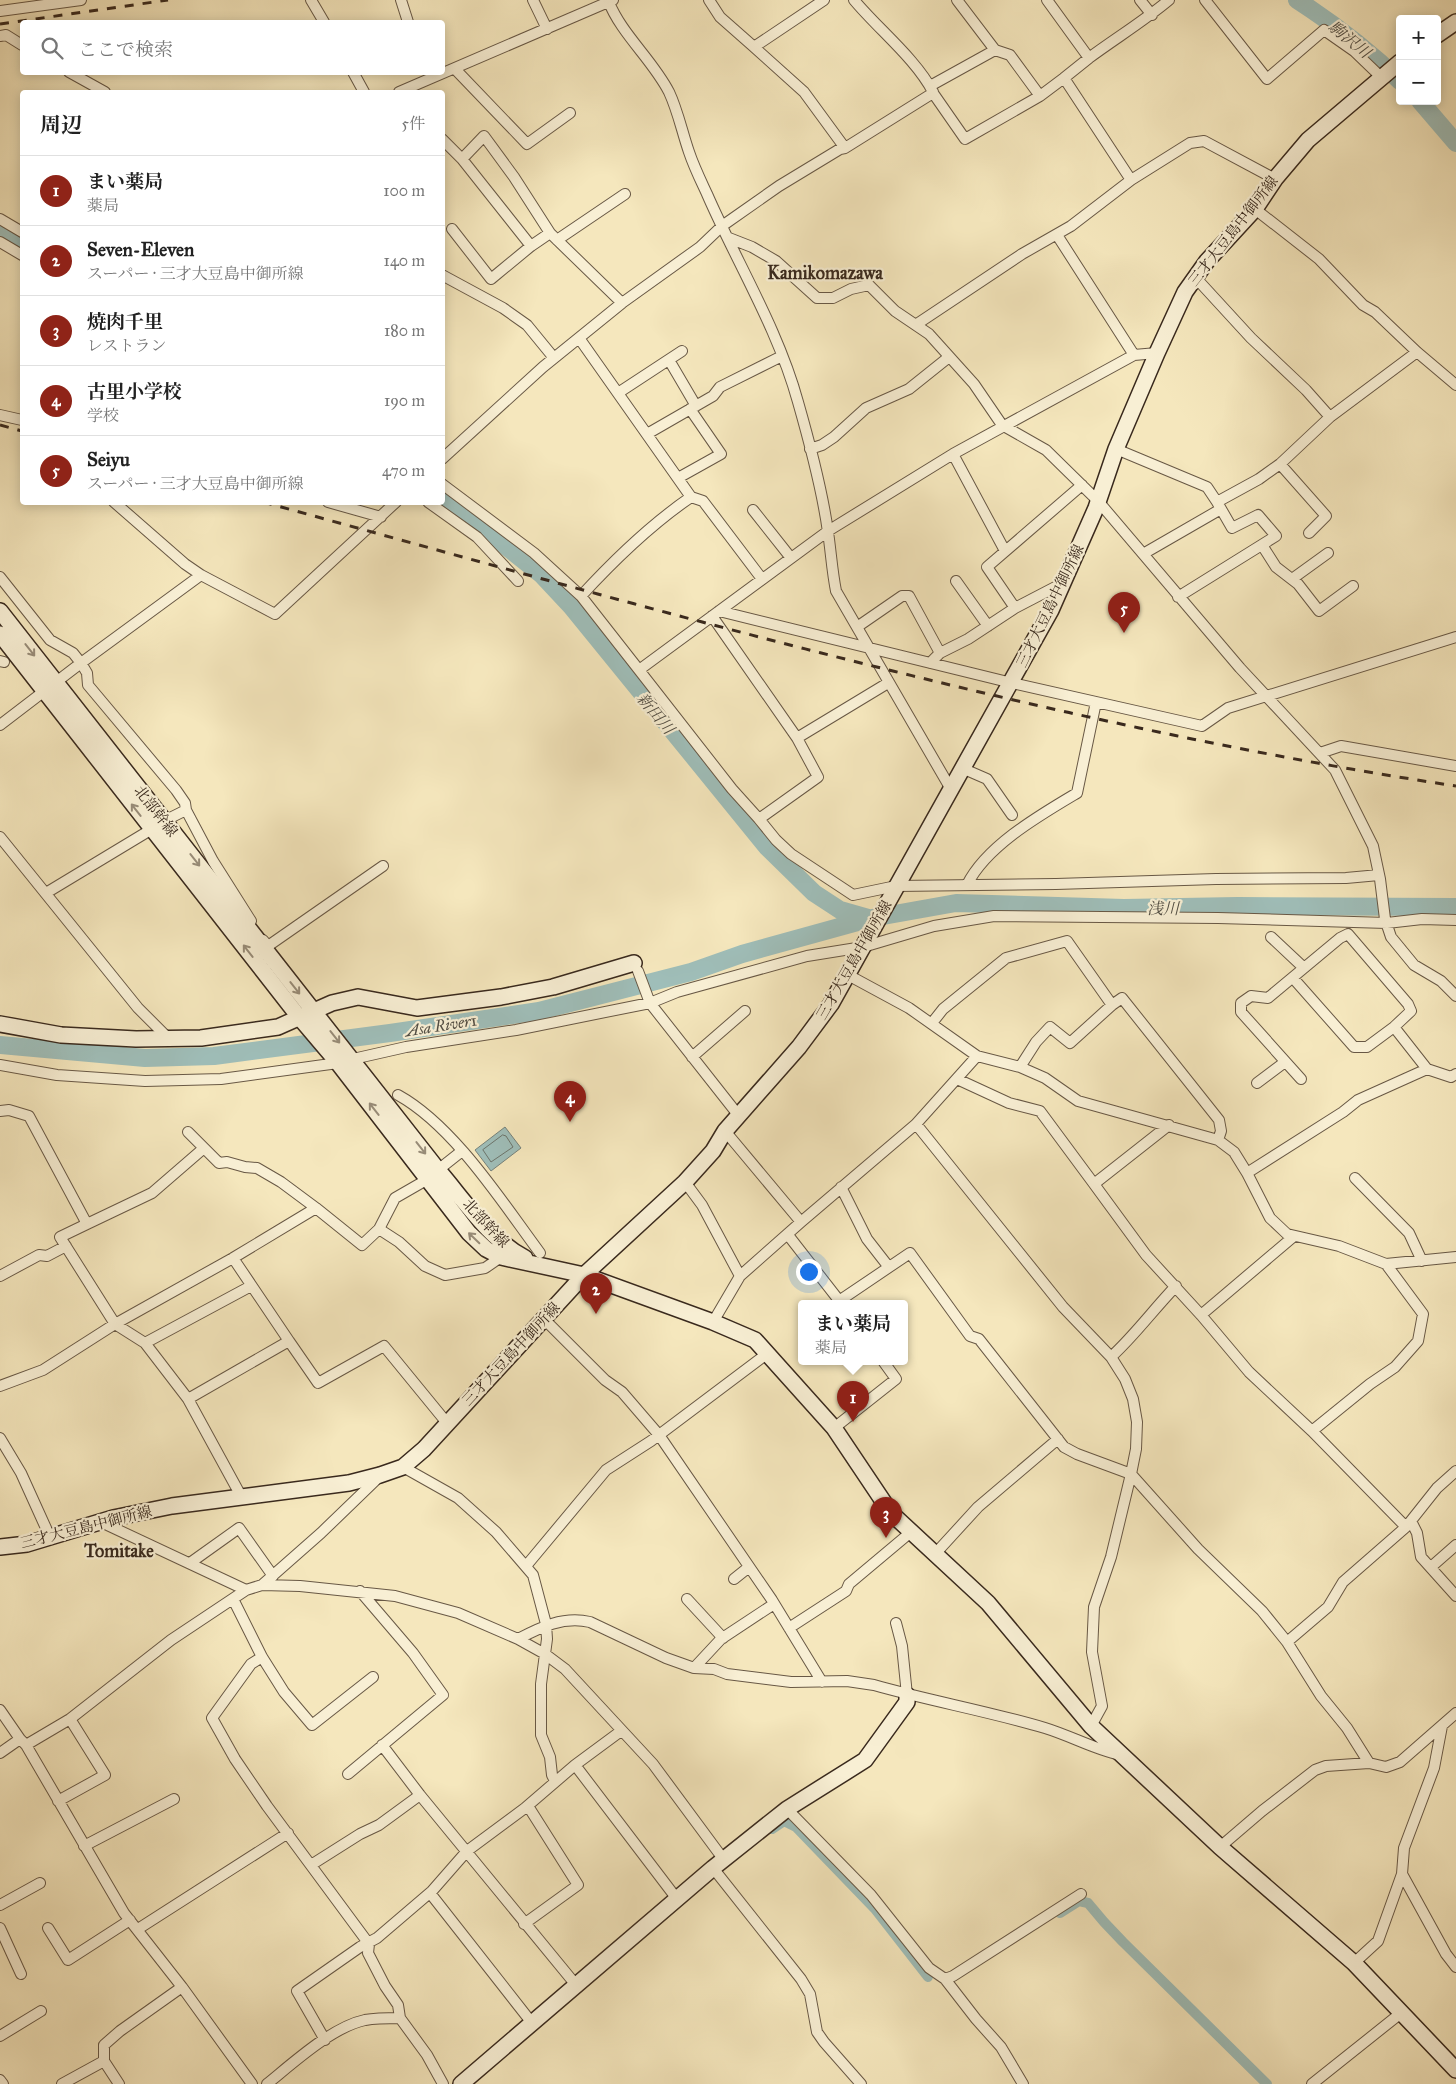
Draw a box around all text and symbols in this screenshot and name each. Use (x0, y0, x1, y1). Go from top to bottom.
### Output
map controls (1396, 15, 1441, 105)
button: + (1396, 15, 1441, 60)
water label: 駒沢川 (1325, 17, 1376, 63)
search box (20, 20, 445, 75)
icon: search (38, 34, 66, 62)
text: ここで検索 (78, 38, 173, 61)
button: − (1396, 60, 1441, 105)
text: 周辺 (40, 112, 82, 138)
text: 5件 (402, 114, 425, 133)
text: まい薬局 (87, 170, 163, 193)
street label: 三才大豆島中御所線 (1184, 172, 1282, 290)
text: 1 (53, 181, 59, 200)
text: 100 m (383, 181, 425, 200)
text: 薬局 (87, 196, 119, 215)
text: Seven-Eleven (87, 238, 194, 261)
text: 2 (52, 251, 60, 270)
text: 140 m (384, 251, 425, 270)
district label: Kamikomazawa (767, 262, 883, 284)
text: スーパー · 三才大豆島中御所線 (87, 264, 304, 283)
text: 焼肉千里 (87, 310, 163, 333)
text: 3 (53, 321, 59, 340)
text: 180 m (384, 321, 425, 340)
text: レストラン (87, 336, 167, 355)
text: 古里小学校 (87, 380, 182, 403)
text: 4 (52, 391, 60, 410)
text: 190 m (384, 391, 425, 410)
text: 学校 (87, 406, 119, 425)
text: Seiyu (87, 448, 130, 471)
text: 5 (52, 461, 60, 480)
text: 470 m (382, 461, 425, 480)
text: スーパー · 三才大豆島中御所線 (87, 474, 304, 493)
street label: 三才大豆島中御所線 (1012, 541, 1088, 671)
pin: 5 (1108, 592, 1140, 633)
one-way arrow (24, 643, 35, 656)
water label: 新田川 (633, 689, 680, 739)
street label: 北部幹線 (130, 782, 182, 840)
one-way arrow (131, 803, 142, 816)
one-way arrow (189, 853, 200, 866)
street label: 三才大豆島中御所線 (812, 897, 896, 1023)
water label: 浅川 (1147, 899, 1181, 918)
one-way arrow (242, 945, 253, 958)
one-way arrow (289, 981, 300, 994)
water label: Asa River1 (402, 1010, 478, 1041)
one-way arrow (329, 1031, 340, 1044)
pin: 4 (554, 1081, 586, 1122)
one-way arrow (369, 1102, 379, 1116)
one-way arrow (416, 1142, 427, 1155)
street label: 北部幹線 (459, 1195, 513, 1251)
one-way arrow (468, 1232, 480, 1244)
your location (796, 1259, 822, 1285)
pin: 2 (580, 1273, 612, 1314)
street label: 三才大豆島中御所線 (458, 1298, 564, 1410)
popup (798, 1300, 908, 1365)
text: まい薬局 (815, 1312, 891, 1335)
text: 薬局 (815, 1338, 847, 1357)
pin: 1 (837, 1381, 869, 1422)
pin: 3 (870, 1497, 902, 1538)
street label: 三才大豆島中御所線 (18, 1502, 154, 1552)
district label: Tomitake (83, 1540, 154, 1562)

